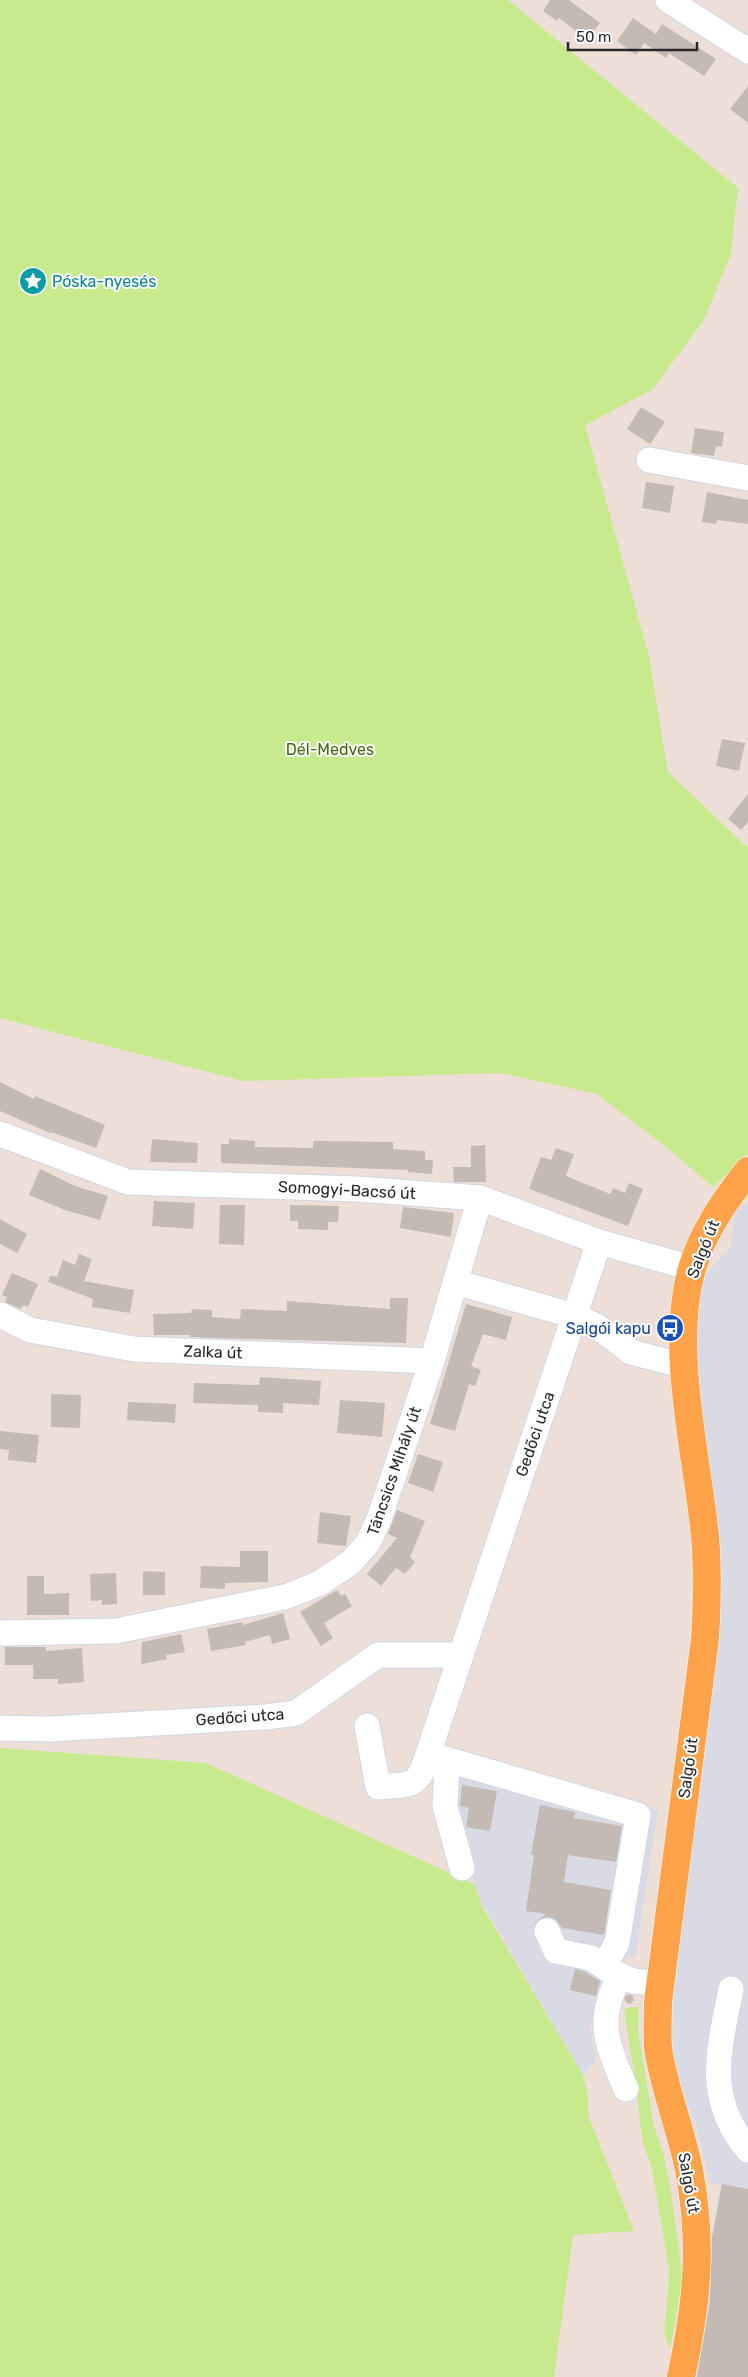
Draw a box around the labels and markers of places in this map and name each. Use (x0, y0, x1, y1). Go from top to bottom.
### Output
place icon: Póska-nyesés (18, 266, 48, 296)
place label: Póska-nyesés (52, 272, 156, 291)
bus stop icon: Salgói kapu (655, 1313, 685, 1343)
place label: Salgói kapu (566, 1319, 651, 1338)

